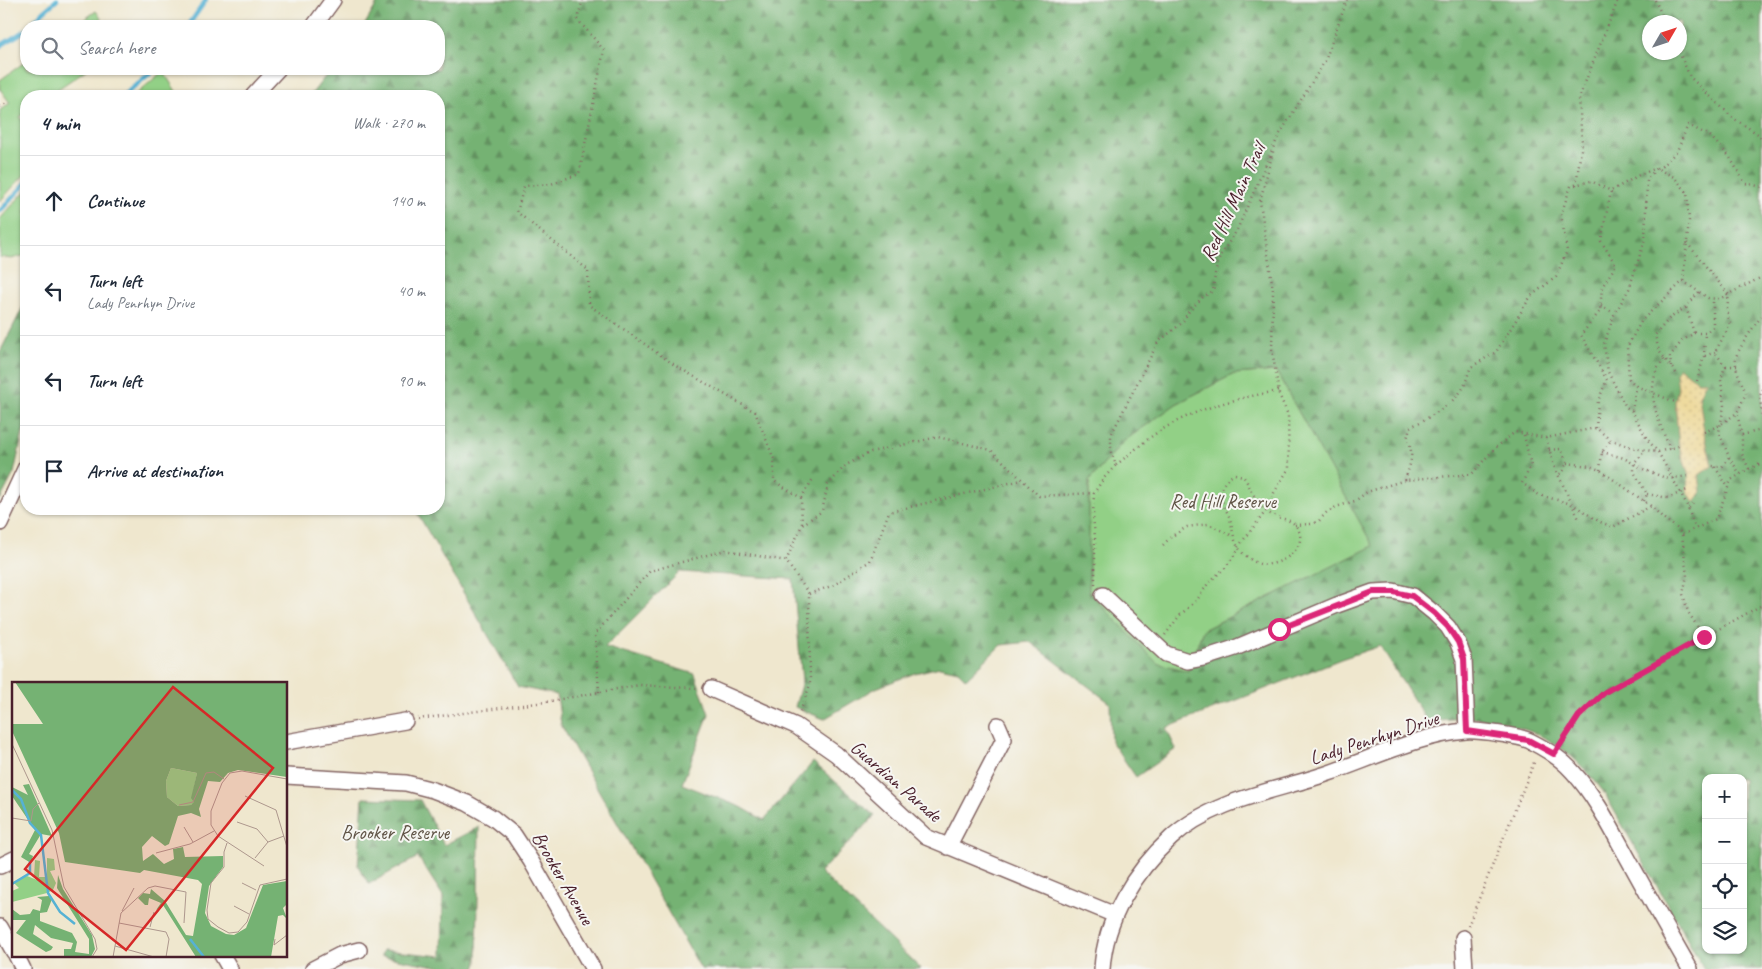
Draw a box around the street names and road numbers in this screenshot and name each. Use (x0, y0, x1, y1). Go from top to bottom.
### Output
street label: Red Hill Main Trail (1195, 136, 1273, 265)
street label: Lady Penrhyn Drive (1306, 705, 1443, 771)
street label: Guardian Parade (845, 735, 948, 828)
street label: Brooker Avenue (526, 827, 600, 930)

